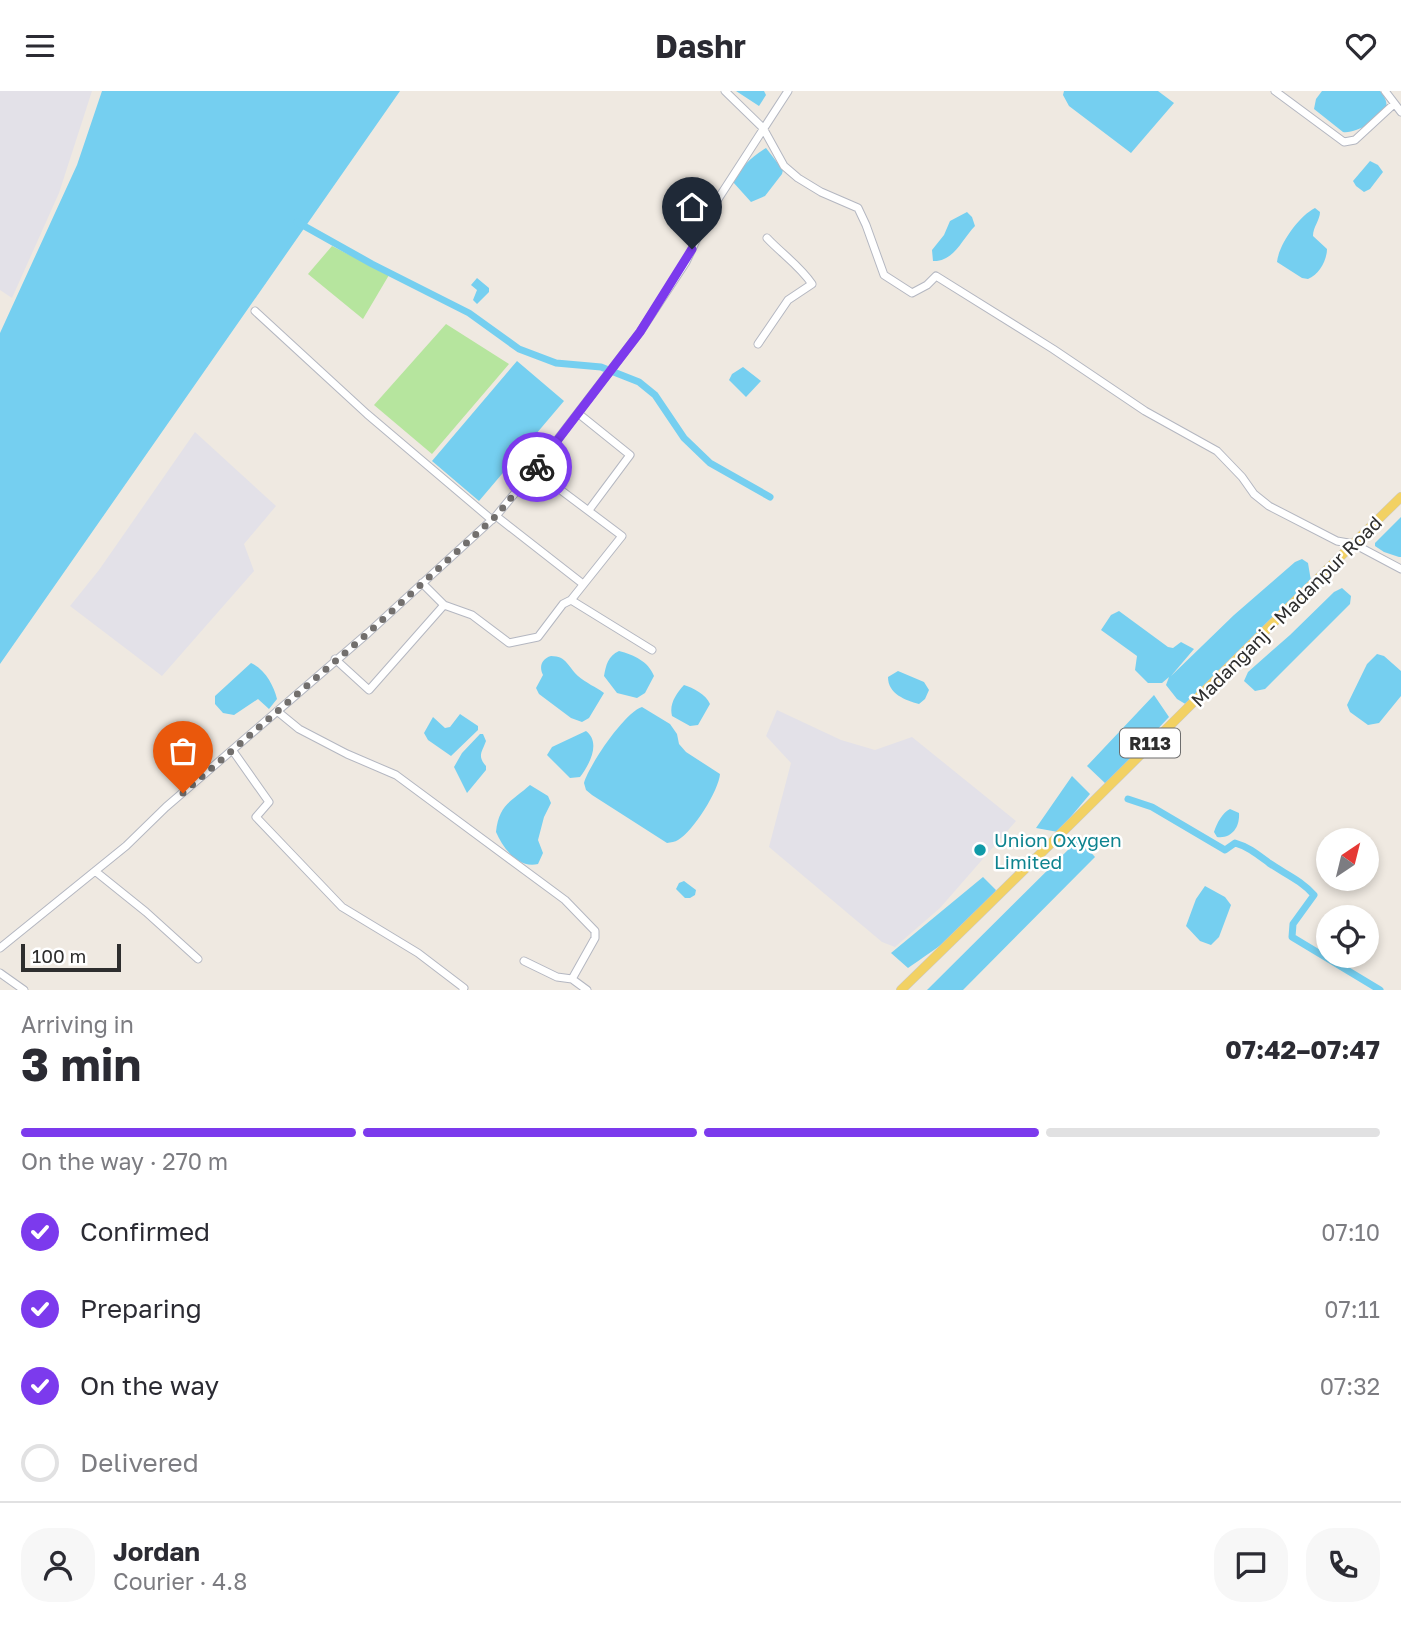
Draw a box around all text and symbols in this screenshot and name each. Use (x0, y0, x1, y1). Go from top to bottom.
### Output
icon: menu (21, 27, 59, 65)
text: Dashr (655, 27, 746, 65)
icon: heart (1342, 27, 1380, 65)
pin (662, 177, 722, 249)
icon: home (673, 188, 711, 226)
courier (502, 432, 572, 502)
icon: bike (518, 448, 556, 486)
street label: Madanganj - Madanpur Road (1186, 511, 1386, 711)
pin (153, 721, 213, 793)
road number: R113 (1120, 729, 1180, 757)
icon: bag (164, 732, 202, 770)
place label: Union Oxygen Limited (994, 828, 1122, 873)
north arrow (1316, 828, 1379, 891)
map controls (1316, 828, 1379, 968)
marker: Union Oxygen Limited (972, 842, 988, 858)
button: locate (1316, 905, 1379, 968)
scale bar (21, 941, 121, 973)
text: 100 m (32, 944, 86, 967)
text: Arriving in (21, 1010, 134, 1038)
text: 07:42–07:47 (1225, 1034, 1380, 1065)
text: 3 min (21, 1036, 141, 1091)
text: On the way · 270 m (21, 1147, 228, 1175)
icon: check (21, 1213, 59, 1251)
text: Confirmed (80, 1216, 210, 1247)
text: 07:10 (1321, 1218, 1380, 1246)
icon: check (21, 1290, 59, 1328)
text: Preparing (80, 1293, 202, 1324)
text: 07:11 (1324, 1295, 1380, 1323)
icon: check (21, 1367, 59, 1405)
text: On the way (80, 1370, 219, 1401)
text: 07:32 (1320, 1372, 1380, 1400)
text: Delivered (80, 1447, 199, 1478)
button: person (21, 1528, 95, 1602)
button: chat (1214, 1528, 1288, 1602)
button: phone (1306, 1528, 1380, 1602)
text: Jordan (113, 1536, 200, 1567)
text: Courier · 4.8 (113, 1567, 247, 1595)

